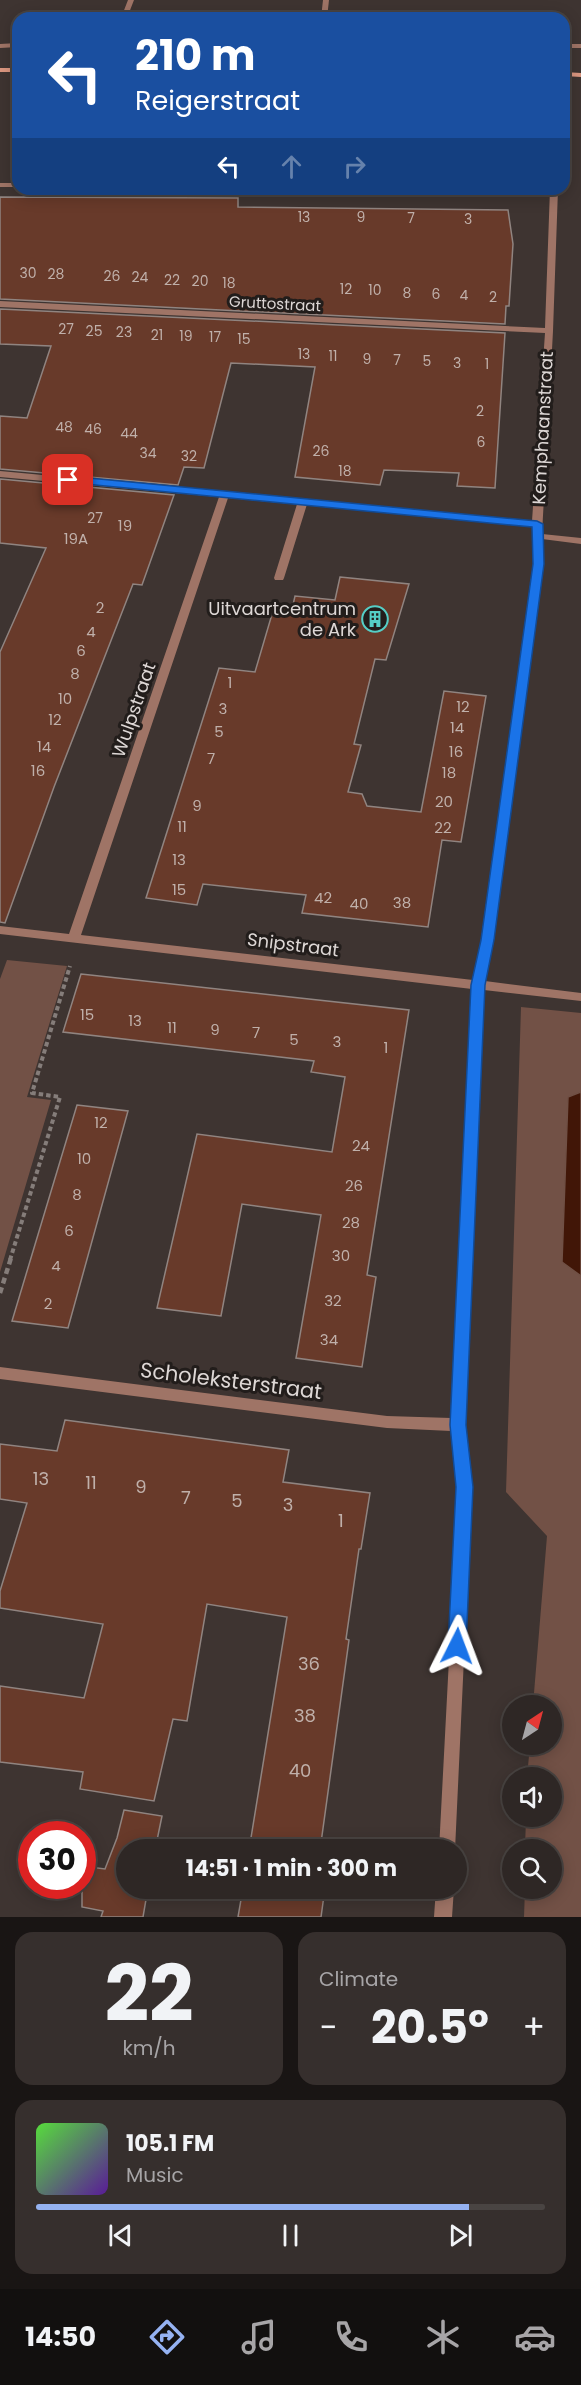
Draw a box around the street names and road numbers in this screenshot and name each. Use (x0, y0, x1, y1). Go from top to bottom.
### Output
street label: Gruttostraat (229, 291, 322, 316)
street label: Kemphaanstraat (526, 351, 559, 505)
street label: Wulpstraat (106, 659, 161, 761)
street label: Snipstraat (246, 926, 340, 963)
street label: Scholeksterstraat (139, 1355, 324, 1406)

